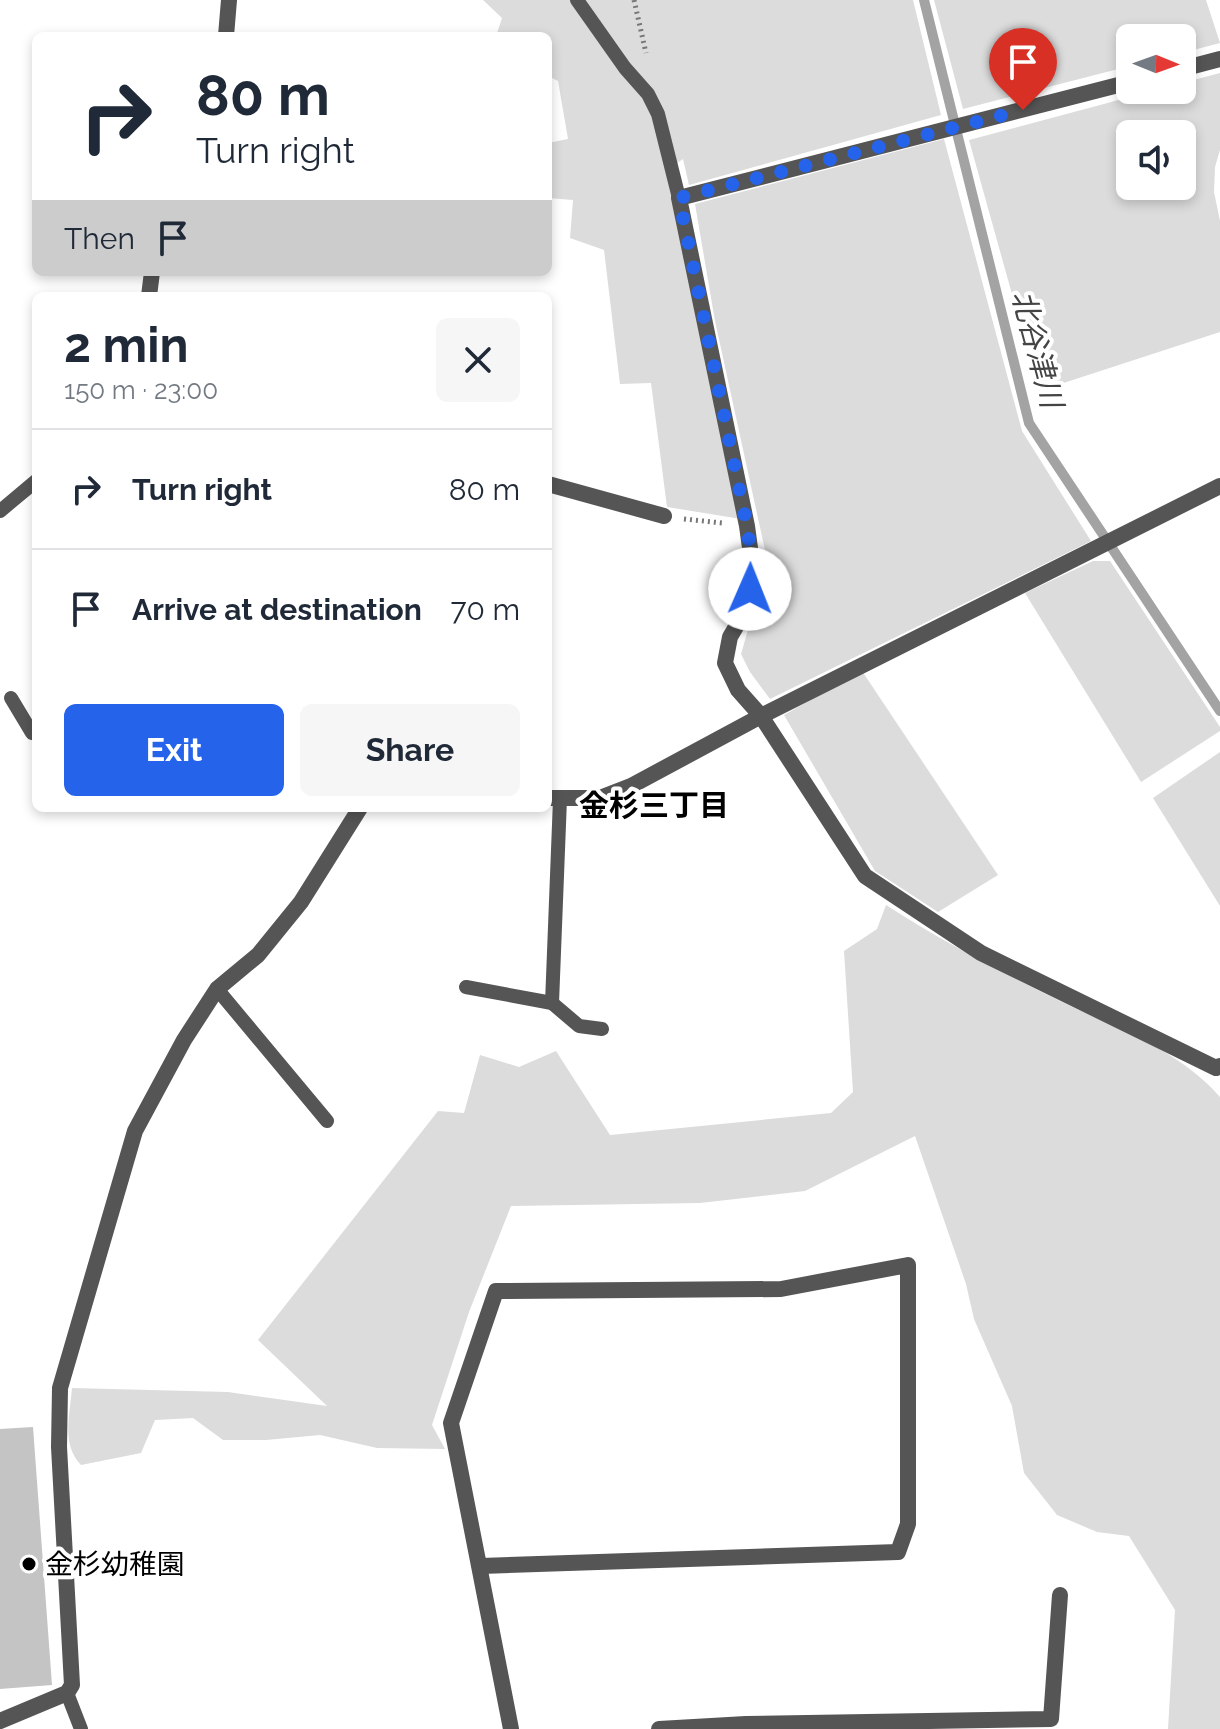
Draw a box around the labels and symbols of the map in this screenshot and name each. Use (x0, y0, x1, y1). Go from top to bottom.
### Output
north arrow (1116, 24, 1196, 104)
pin (989, 28, 1057, 110)
water label: 北谷津川 (1005, 286, 1071, 414)
position arrow (708, 547, 792, 631)
district label: 金杉三丁目 (579, 788, 729, 823)
place label: 金杉幼稚園 (45, 1548, 185, 1581)
marker: 金杉幼稚園 (20, 1555, 38, 1573)

